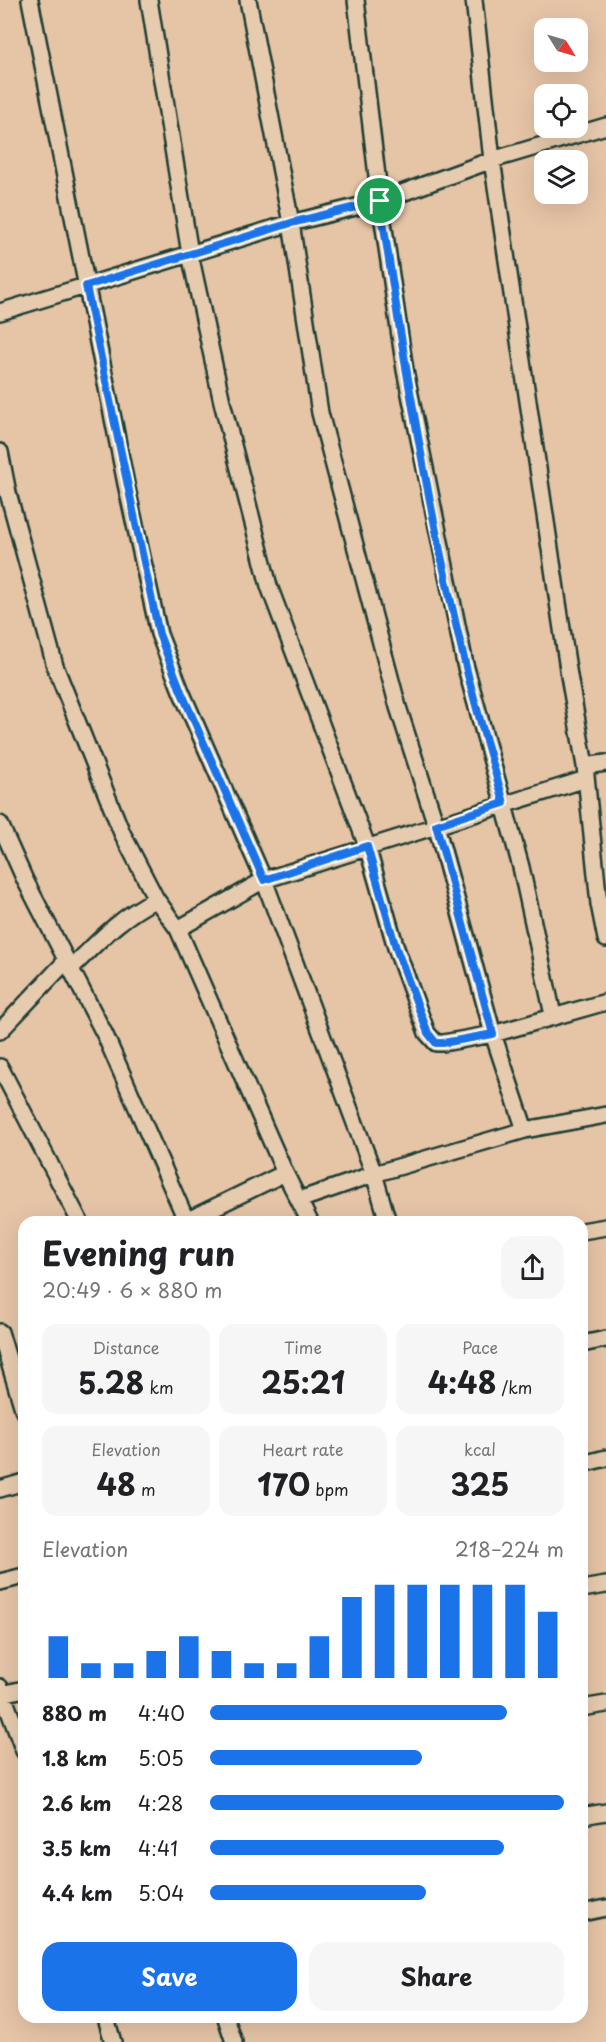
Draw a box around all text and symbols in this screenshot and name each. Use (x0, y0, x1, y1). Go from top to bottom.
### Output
north arrow (534, 18, 588, 72)
map controls (534, 18, 588, 204)
button: locate (534, 84, 588, 138)
button: layers (534, 150, 588, 204)
pin (354, 175, 405, 226)
icon: arrive (363, 184, 396, 217)
text: Evening run (42, 1227, 235, 1277)
button: share (501, 1236, 564, 1299)
text: 20:49 · 6 × 880 m (42, 1275, 222, 1305)
text: Distance (92, 1335, 160, 1359)
text: Time (284, 1335, 322, 1359)
text: Pace (462, 1335, 498, 1359)
text: 5.28 (78, 1359, 144, 1404)
text: 25:21 (261, 1359, 345, 1404)
text: 4:48 (428, 1359, 496, 1404)
text: km (144, 1375, 174, 1399)
text: /km (496, 1375, 532, 1399)
text: Elevation (91, 1437, 161, 1461)
text: Heart rate (263, 1437, 343, 1461)
text: kcal (464, 1437, 496, 1461)
text: 48 (96, 1461, 136, 1506)
text: 170 (257, 1461, 310, 1506)
text: 325 (450, 1461, 510, 1506)
text: m (136, 1477, 156, 1501)
text: bpm (310, 1477, 349, 1501)
text: Elevation (42, 1534, 128, 1564)
text: 218–224 m (455, 1534, 564, 1564)
text: 880 m (42, 1698, 107, 1728)
text: 4:40 (138, 1698, 185, 1728)
text: 1.8 km (42, 1743, 107, 1773)
text: 5:05 (138, 1743, 184, 1773)
text: 2.6 km (42, 1788, 111, 1818)
text: 4:28 (138, 1788, 184, 1818)
text: 3.5 km (42, 1833, 111, 1863)
text: 4:41 (138, 1833, 178, 1863)
text: 4.4 km (42, 1878, 113, 1908)
text: 5:04 (138, 1878, 184, 1908)
button: Save (42, 1942, 297, 2011)
button: Share (309, 1942, 564, 2011)

